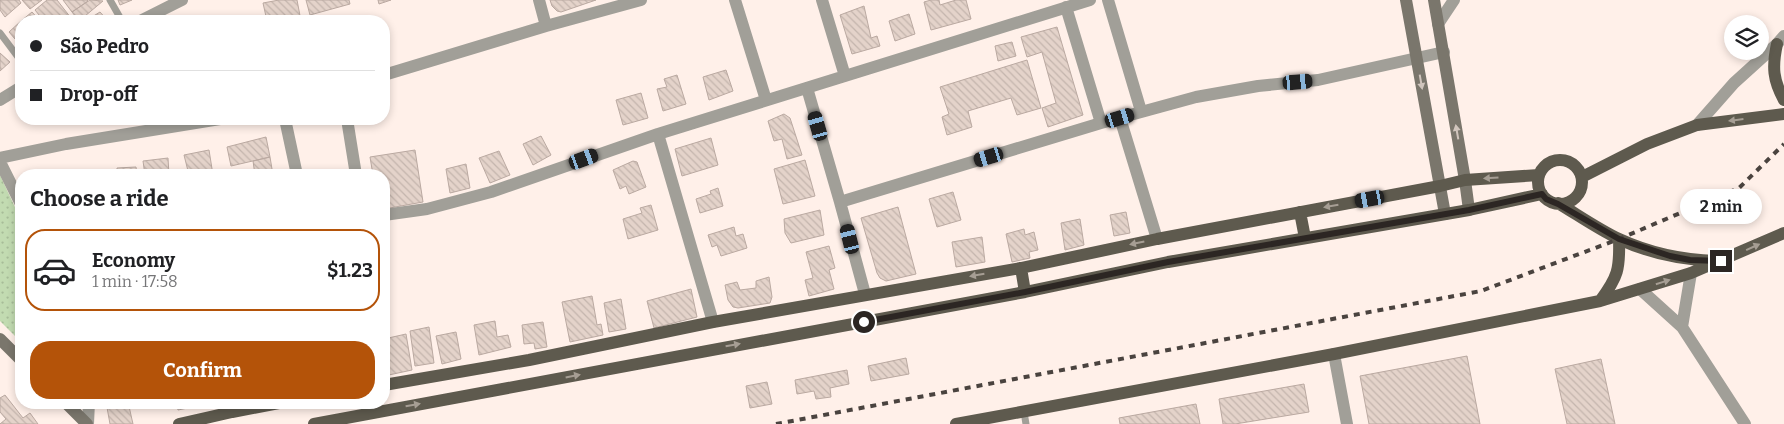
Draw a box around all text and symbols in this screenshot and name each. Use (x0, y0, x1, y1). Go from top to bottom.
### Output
map controls (1724, 15, 1769, 60)
button: layers (1724, 15, 1769, 60)
text: São Pedro (60, 35, 149, 58)
car (1282, 73, 1313, 91)
one-way arrow (1418, 75, 1426, 91)
text: Drop-off (60, 83, 138, 106)
car (1103, 106, 1136, 130)
car (806, 110, 829, 142)
one-way arrow (1727, 116, 1743, 124)
one-way arrow (1453, 123, 1461, 139)
car (972, 145, 1005, 169)
car (567, 147, 600, 171)
one-way arrow (1482, 174, 1498, 182)
text: Choose a ride (30, 185, 169, 212)
callout: 2 min (1680, 188, 1762, 224)
car (1353, 189, 1386, 209)
text: 2 min (1700, 197, 1742, 216)
one-way arrow (1322, 203, 1338, 211)
car (839, 223, 860, 255)
one-way arrow (1129, 239, 1144, 247)
one-way arrow (1746, 243, 1760, 251)
icon: car (32, 248, 77, 293)
text: Economy (92, 249, 175, 272)
route end (1710, 250, 1732, 272)
text: $1.23 (327, 259, 373, 282)
one-way arrow (969, 271, 985, 279)
text: 1 min · 17:58 (92, 272, 178, 291)
one-way arrow (1656, 278, 1671, 286)
route start (853, 311, 875, 333)
button: Confirm (30, 341, 375, 399)
one-way arrow (725, 341, 741, 349)
one-way arrow (565, 372, 581, 380)
one-way arrow (406, 401, 422, 409)

